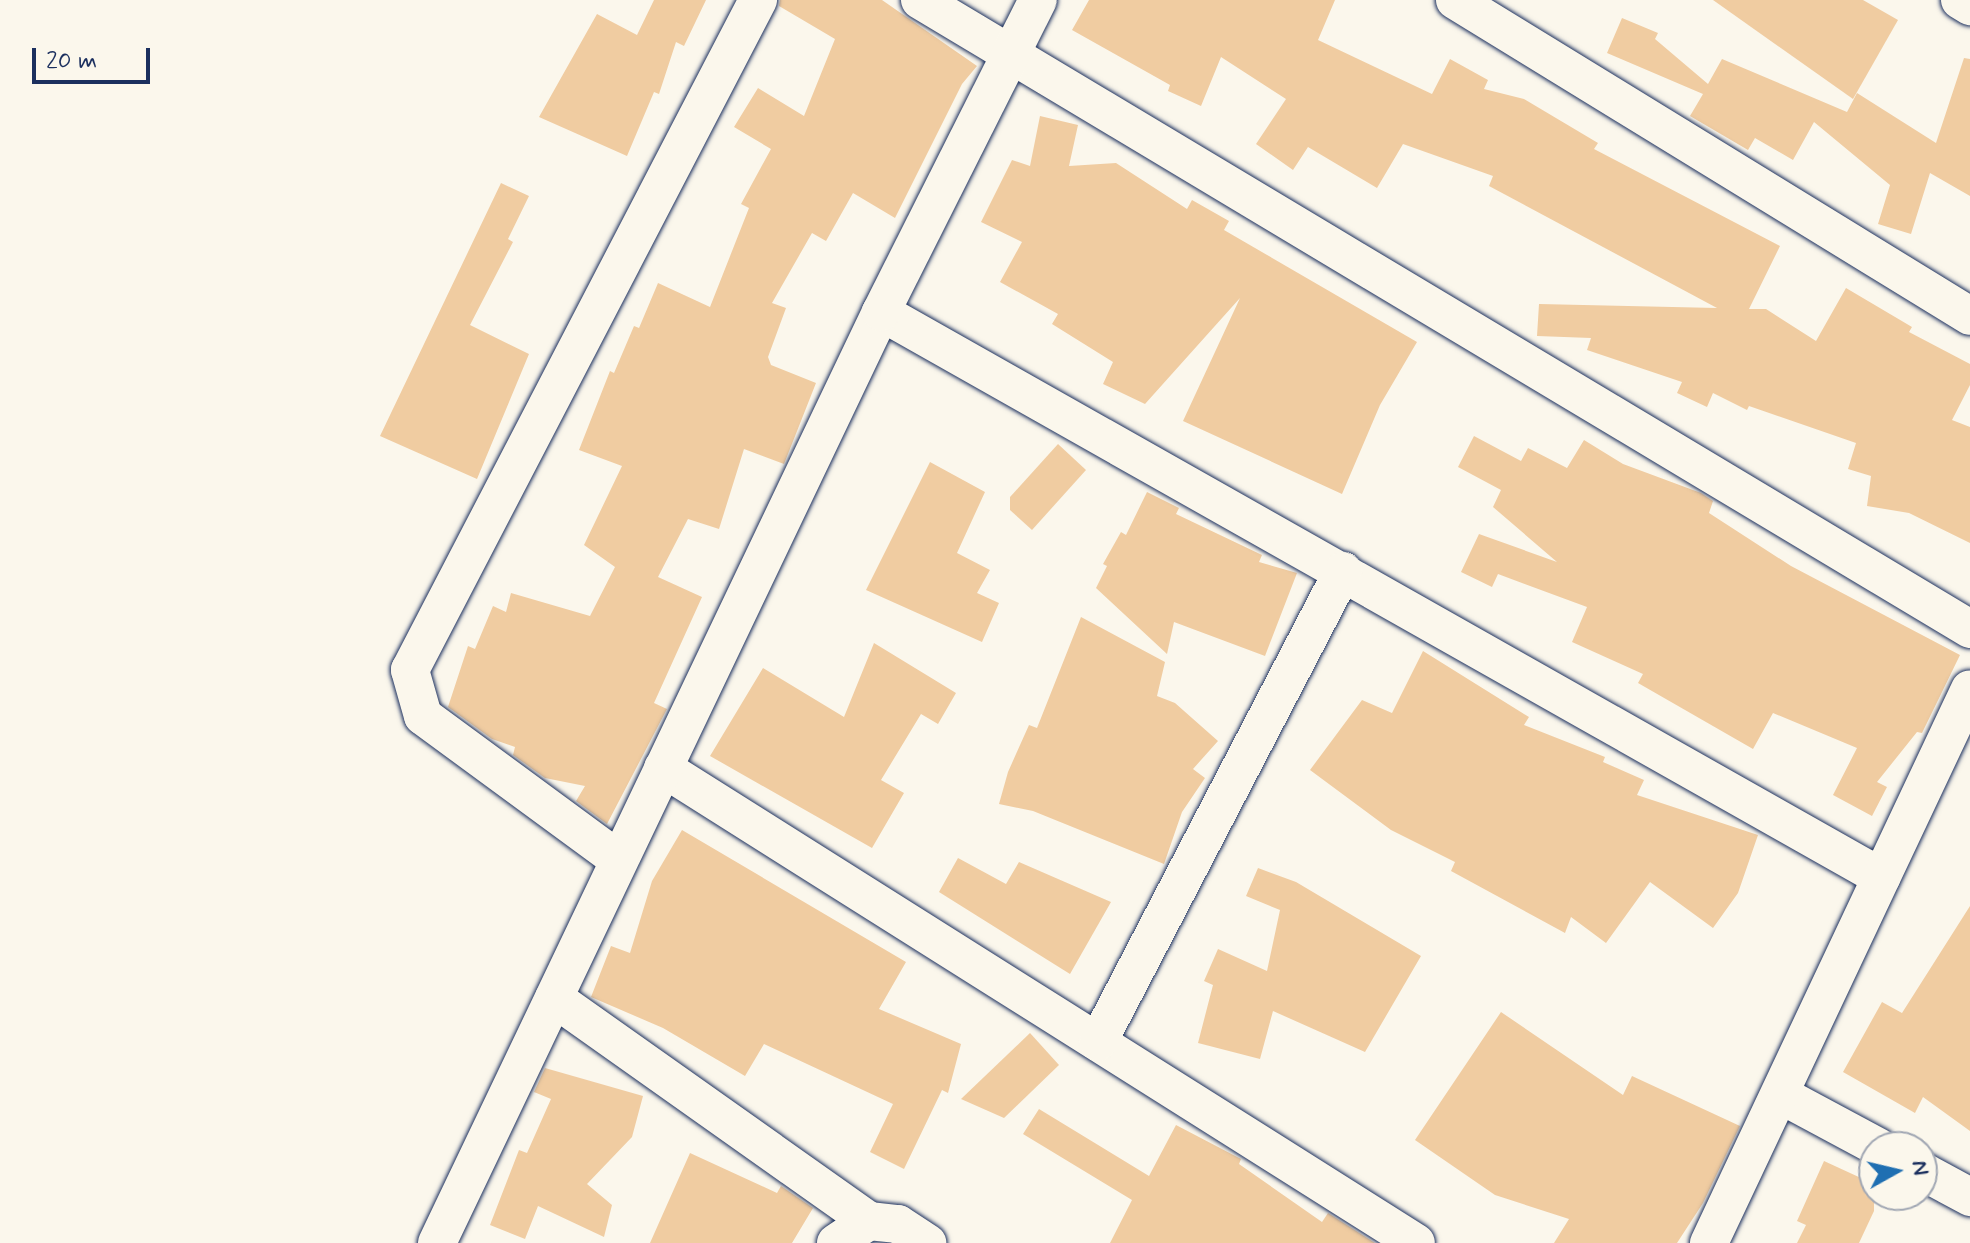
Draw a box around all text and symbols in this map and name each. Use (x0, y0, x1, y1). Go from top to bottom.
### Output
scale bar (36, 32, 154, 82)
text: 20 m (46, 46, 97, 77)
north arrow (1858, 1131, 1938, 1211)
text: N (1905, 1159, 1935, 1177)

